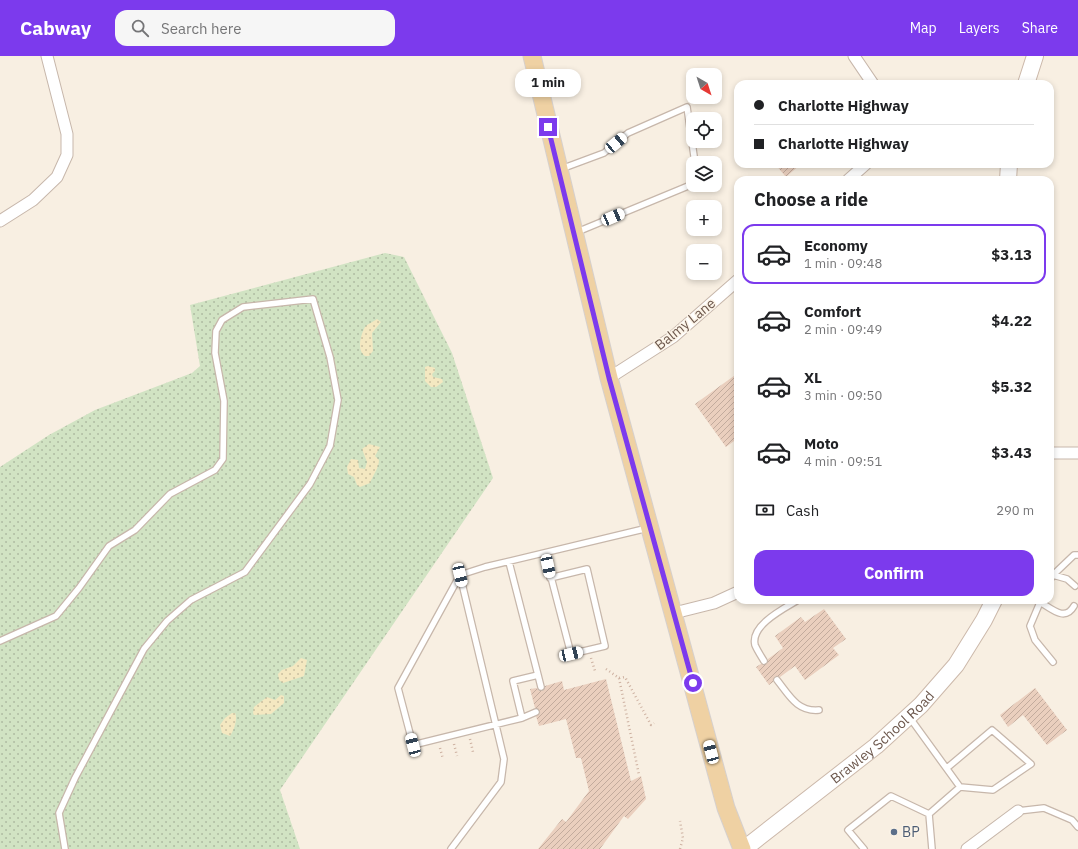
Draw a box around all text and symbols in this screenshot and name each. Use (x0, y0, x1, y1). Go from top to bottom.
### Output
search box (115, 10, 395, 46)
text: Cabway (20, 16, 91, 40)
icon: search (129, 17, 151, 39)
text: Search here (161, 19, 241, 38)
text: Map (910, 19, 937, 37)
text: Layers (959, 19, 1000, 37)
text: Share (1022, 19, 1058, 37)
north arrow (686, 68, 722, 104)
map controls (686, 68, 722, 280)
callout: 1 min (515, 69, 581, 97)
text: 1 min (531, 74, 565, 91)
text: Charlotte Highway (778, 96, 909, 115)
button: locate (686, 112, 722, 148)
route end (539, 118, 557, 136)
car (603, 131, 629, 155)
text: Charlotte Highway (778, 134, 909, 153)
button: layers (686, 156, 722, 192)
text: Choose a ride (754, 188, 868, 211)
button: + (686, 200, 722, 236)
car (600, 207, 626, 227)
icon: car (756, 236, 792, 272)
text: Economy (804, 236, 868, 255)
button: − (686, 244, 722, 280)
text: $3.13 (991, 245, 1032, 264)
text: 1 min · 09:48 (804, 255, 882, 272)
street label: Balmy Lane (651, 294, 719, 354)
icon: car (756, 302, 792, 338)
text: Comfort (804, 302, 861, 321)
text: $4.22 (991, 311, 1032, 330)
text: 2 min · 09:49 (804, 321, 882, 338)
icon: car (756, 368, 792, 404)
text: XL (804, 368, 822, 387)
text: $5.32 (991, 377, 1032, 396)
text: 3 min · 09:50 (804, 387, 882, 404)
icon: car (756, 434, 792, 470)
text: Moto (804, 434, 839, 453)
text: $3.43 (991, 443, 1032, 462)
text: 4 min · 09:51 (804, 453, 882, 470)
icon: cash (754, 499, 776, 521)
text: Cash (786, 501, 819, 520)
text: 290 m (996, 502, 1034, 519)
button: Confirm (754, 550, 1034, 596)
car (540, 553, 556, 579)
car (451, 562, 469, 588)
car (558, 645, 584, 663)
route start (684, 674, 702, 692)
street label: Brawley School Road (827, 687, 938, 787)
car (404, 732, 422, 758)
car (702, 739, 720, 765)
place label: BP (902, 823, 920, 841)
marker: BP (889, 827, 899, 837)

